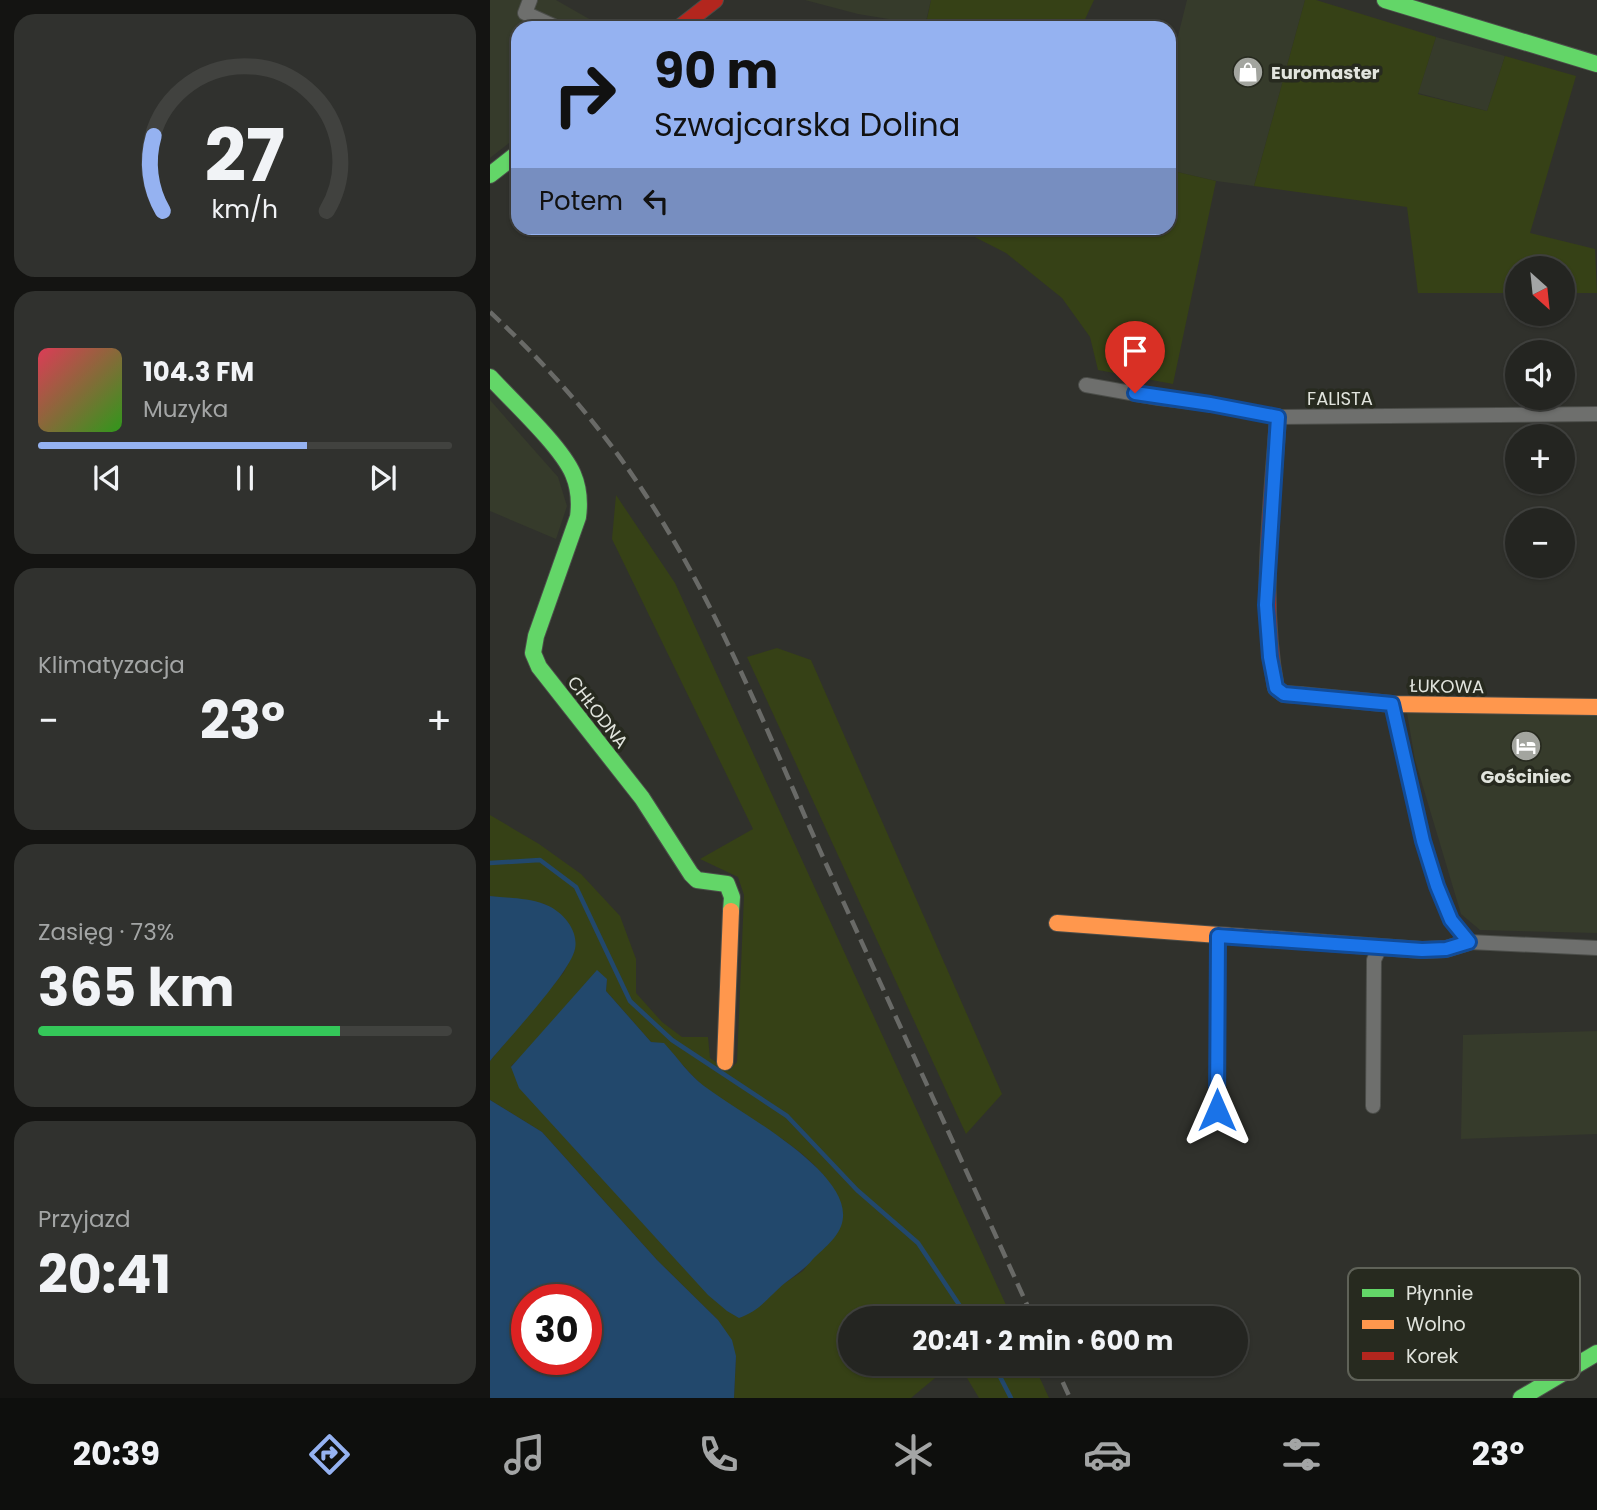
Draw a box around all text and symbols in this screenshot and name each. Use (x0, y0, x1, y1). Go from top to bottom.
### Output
text: 90 m (654, 37, 778, 105)
icon: right (539, 49, 630, 140)
shop icon: Euromaster (1231, 55, 1265, 89)
place label: Euromaster (1271, 60, 1380, 85)
text: Szwajcarska Dolina (654, 102, 960, 147)
text: 27 (205, 106, 285, 207)
icon: left (637, 182, 675, 220)
text: Potem (539, 183, 623, 219)
text: km/h (212, 192, 278, 227)
north arrow (1505, 256, 1575, 326)
map controls (1505, 256, 1575, 578)
pin (1105, 321, 1165, 393)
icon: arrive (1116, 332, 1154, 370)
button: sound (1505, 340, 1575, 410)
text: 104.3 FM (143, 354, 254, 390)
street label: FALISTA (1307, 386, 1373, 411)
text: Muzyka (143, 393, 228, 425)
button: + (1505, 424, 1575, 494)
icon: previous (88, 459, 126, 497)
icon: pause (226, 459, 264, 497)
icon: next (364, 459, 402, 497)
button: − (1505, 508, 1575, 578)
text: Klimatyzacja (38, 649, 185, 681)
street label: CHŁODNA (562, 670, 634, 754)
street label: ŁUKOWA (1409, 673, 1485, 699)
text: 23° (200, 684, 285, 757)
text: − (38, 694, 59, 747)
text: + (426, 694, 452, 747)
hotel icon: Gościniec (1509, 729, 1543, 763)
place label: Gościniec (1481, 764, 1572, 789)
text: Zasięg · 73% (38, 916, 174, 948)
text: 365 km (38, 951, 235, 1024)
position arrow (1180, 1073, 1254, 1147)
text: Przyjazd (38, 1203, 131, 1235)
text: 20:41 (38, 1238, 171, 1311)
legend (1348, 1268, 1580, 1380)
text: Płynnie (1406, 1280, 1473, 1307)
speed limit sign: 30 (511, 1284, 602, 1375)
text: Wolno (1406, 1311, 1466, 1338)
text: 20:41 · 2 min · 600 m (913, 1323, 1173, 1359)
text: Korek (1406, 1343, 1458, 1370)
icon: directions (305, 1430, 354, 1479)
icon: music (500, 1430, 549, 1479)
icon: phone (694, 1430, 743, 1479)
icon: climate (889, 1430, 938, 1479)
icon: car (1083, 1430, 1132, 1479)
icon: filters (1277, 1430, 1326, 1479)
text: 20:39 (73, 1431, 160, 1476)
text: 23° (1472, 1431, 1524, 1476)

